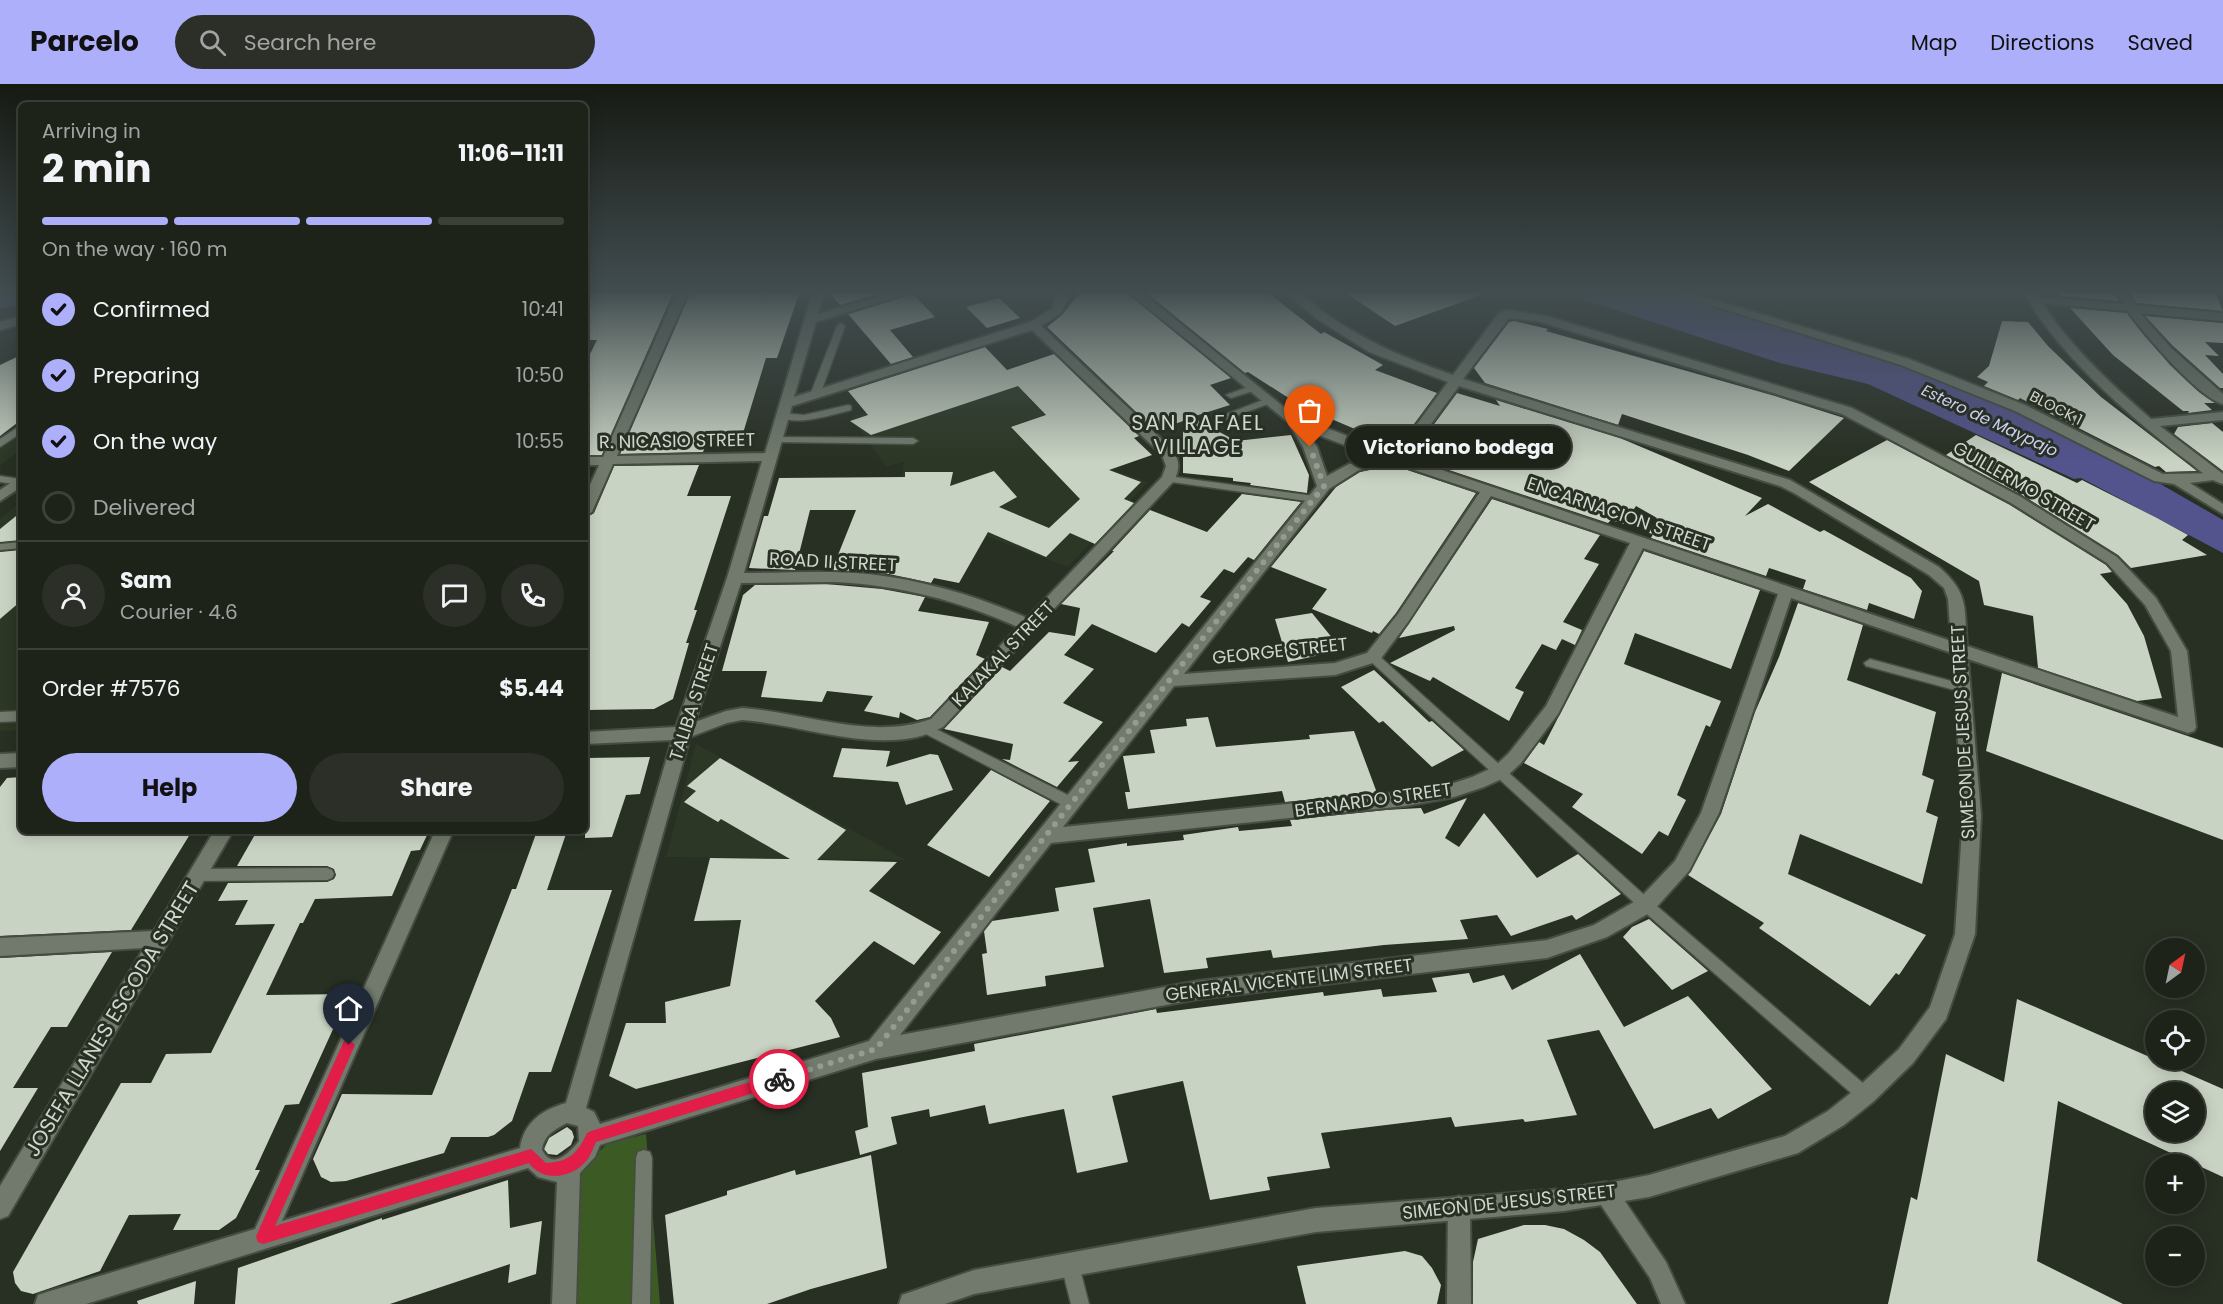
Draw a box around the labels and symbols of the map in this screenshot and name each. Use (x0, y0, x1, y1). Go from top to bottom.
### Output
water label: Estero de Maypajo (1918, 379, 2062, 462)
pin (1284, 385, 1335, 447)
street label: BLOCK 1 (2026, 385, 2086, 430)
district label: SAN RAFAEL VILLAGE (1131, 408, 1265, 461)
callout: Victoriano bodega (1346, 426, 1571, 468)
street label: R. NICASIO STREET (599, 427, 755, 454)
street label: GUILLERMO STREET (1949, 435, 2100, 537)
street label: ENCARNACION STREET (1524, 470, 1715, 557)
street label: ROAD II STREET (769, 546, 898, 577)
street label: KALAKAL STREET (946, 595, 1060, 712)
street label: SIMEON DE JESUS STREET (1944, 624, 1981, 840)
street label: GEORGE STREET (1211, 631, 1349, 670)
street label: TALIBA STREET (663, 640, 724, 763)
street label: BERNARDO STREET (1293, 776, 1453, 823)
street label: JOSEFA LLANES ESCODA STREET (18, 876, 206, 1162)
north arrow (2145, 938, 2205, 998)
street label: GENERAL VICENTE LIM STREET (1164, 952, 1414, 1007)
pin (323, 983, 374, 1045)
courier (749, 1049, 809, 1109)
street label: SIMEON DE JESUS STREET (1401, 1178, 1617, 1225)

